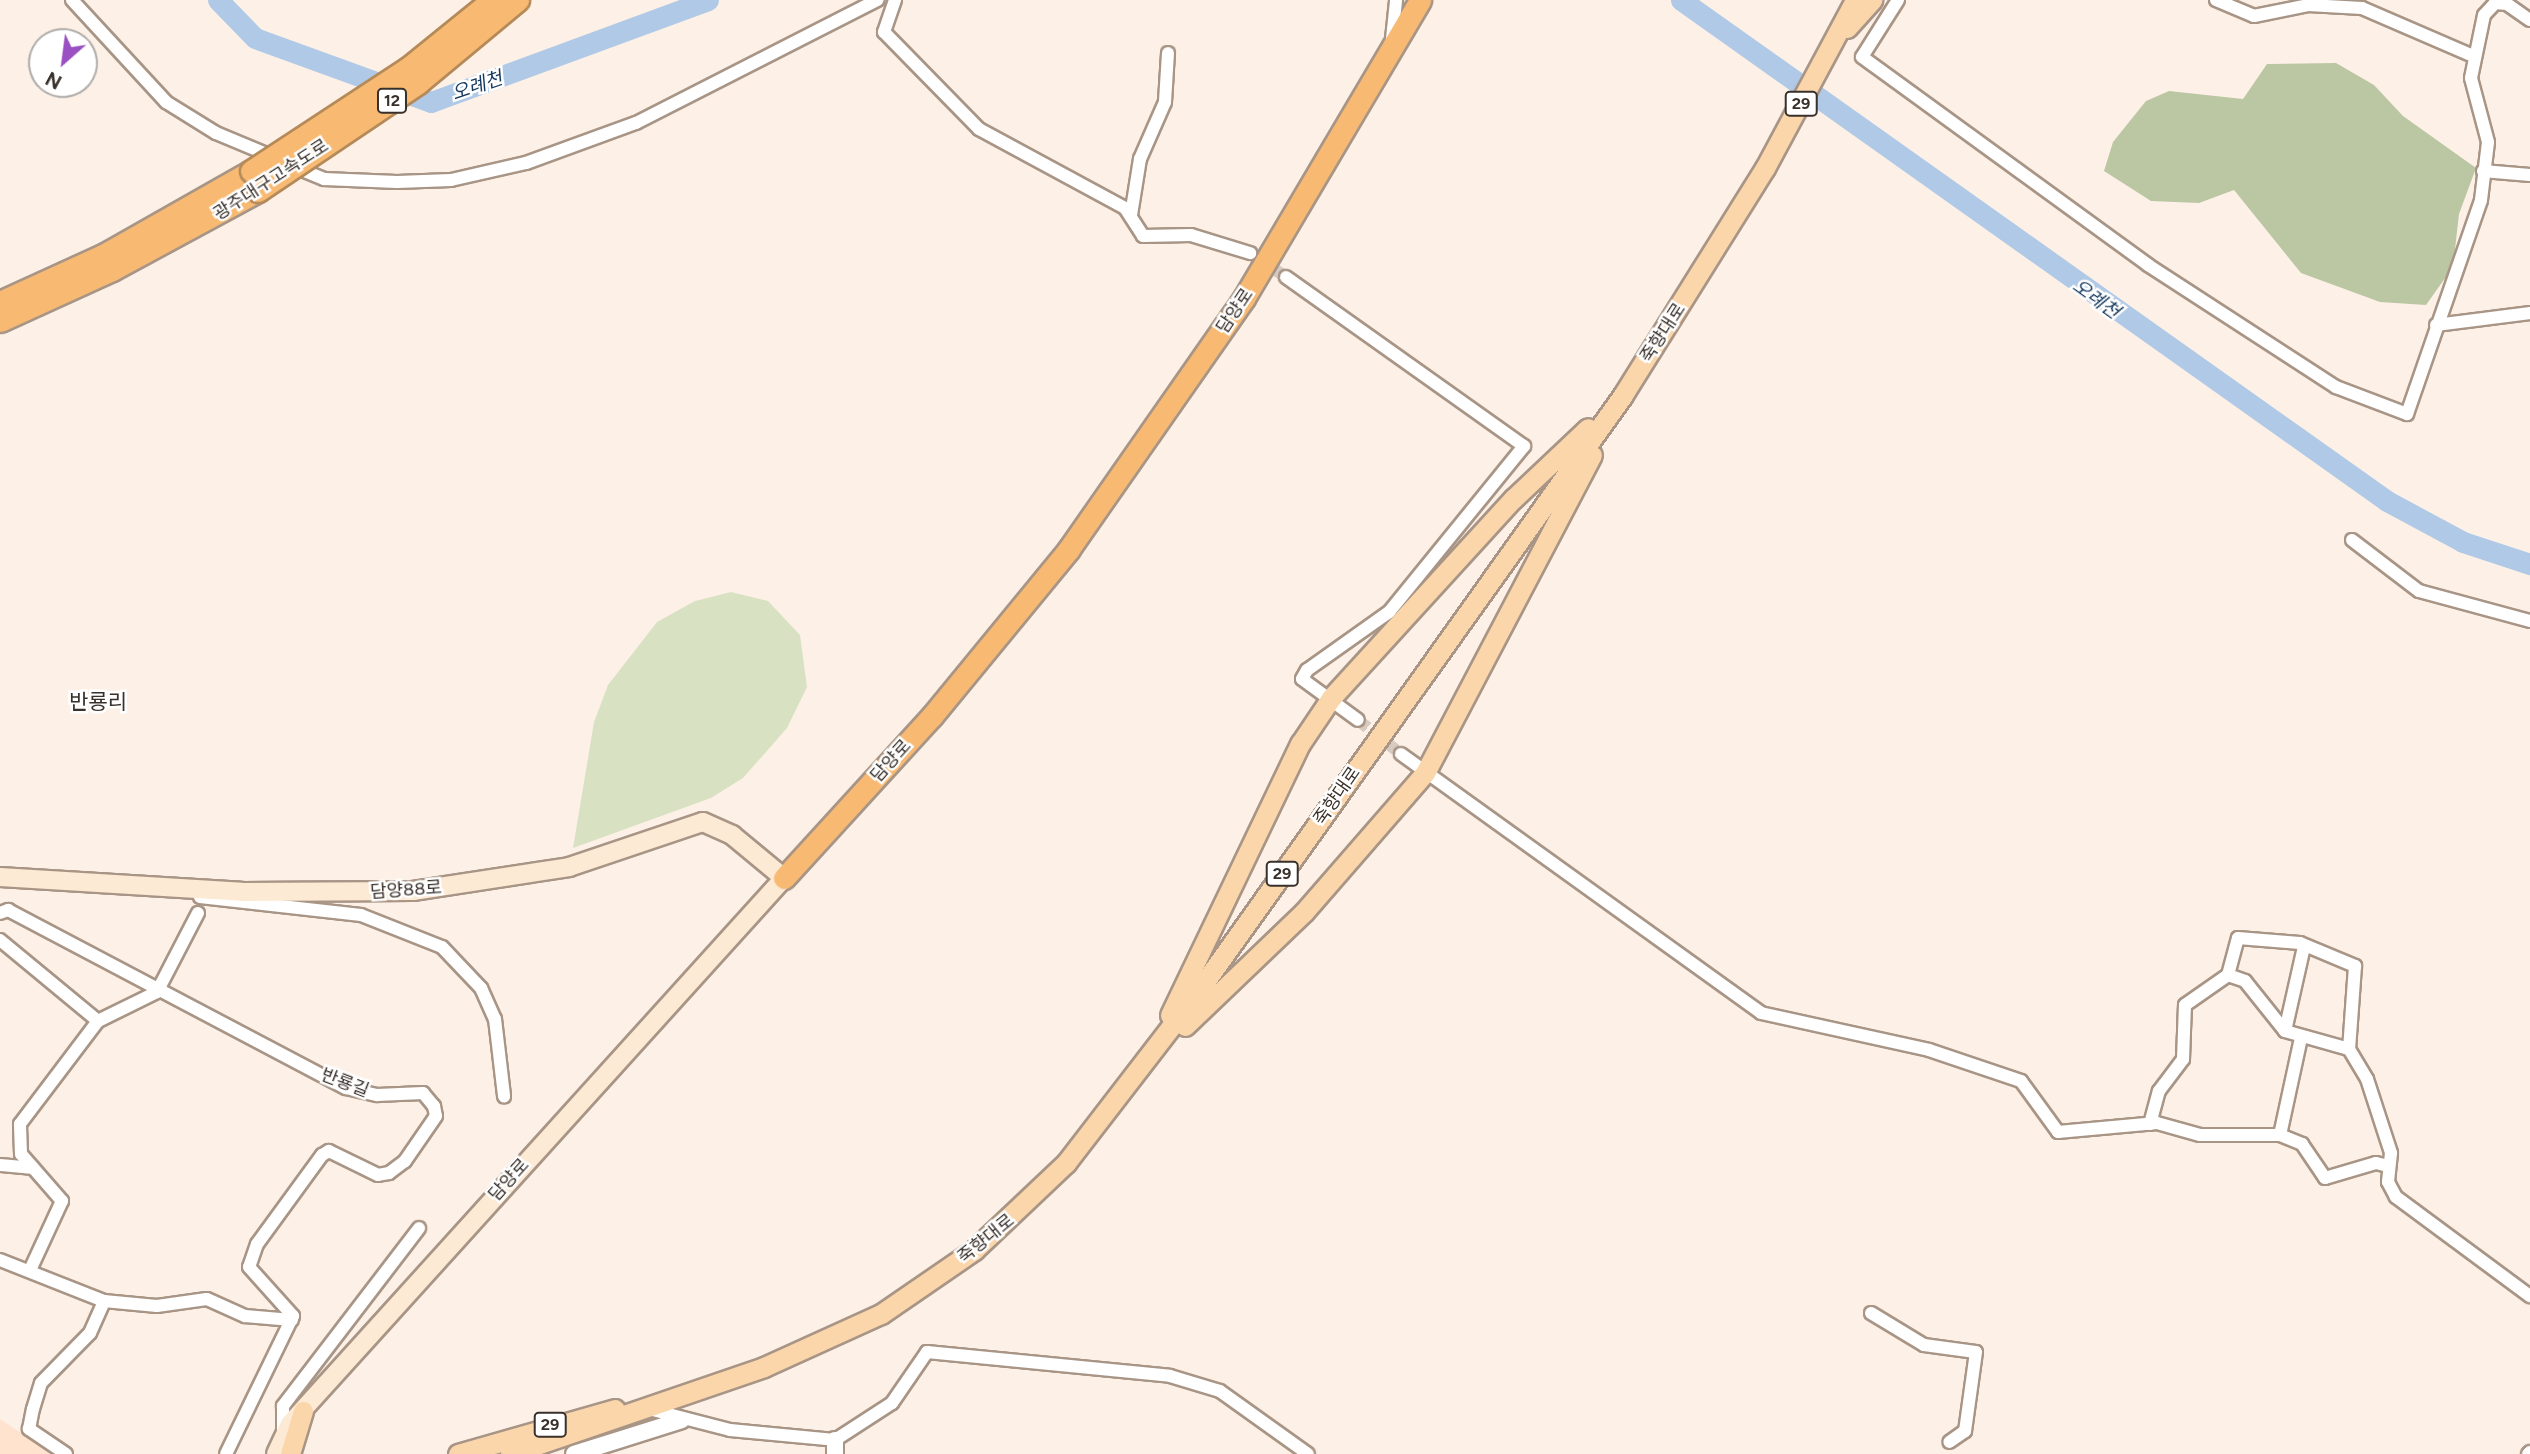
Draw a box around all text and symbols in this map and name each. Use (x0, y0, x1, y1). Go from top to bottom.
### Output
north arrow (28, 28, 98, 98)
text: N (42, 67, 66, 94)
water label: 오례천 (448, 67, 506, 105)
road number: 12 (376, 88, 408, 114)
road number: 29 (1784, 92, 1818, 116)
street label: 광주대구고속도로 (210, 135, 332, 225)
water label: 오례천 (2068, 274, 2124, 324)
street label: 담양로 (1212, 284, 1258, 338)
street label: 죽향대로 (1636, 299, 1690, 367)
district label: 반룡리 (69, 689, 127, 715)
street label: 담양로 (866, 735, 916, 787)
street label: 죽향대로 (1309, 763, 1365, 829)
road number: 29 (1264, 862, 1300, 887)
street label: 담양88로 (369, 877, 443, 903)
street label: 반룡길 (318, 1064, 372, 1102)
street label: 담양로 (484, 1154, 534, 1206)
street label: 죽향대로 (953, 1210, 1019, 1268)
road number: 29 (532, 1413, 568, 1438)

